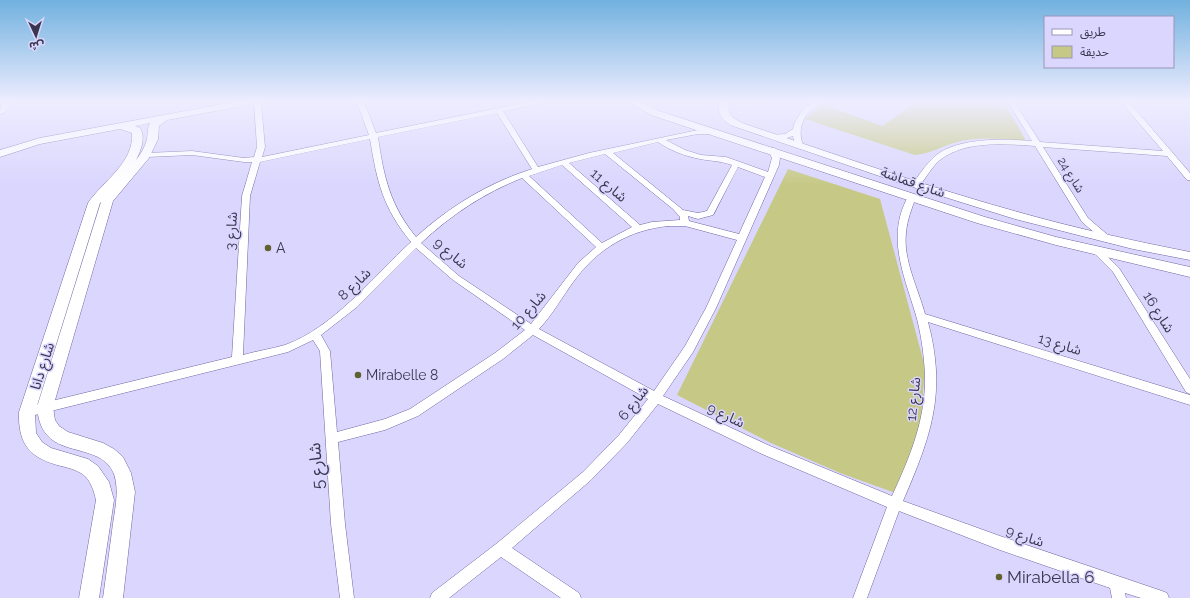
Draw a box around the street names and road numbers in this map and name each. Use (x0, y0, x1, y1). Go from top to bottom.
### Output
street label: شارع 24 (1053, 155, 1087, 196)
street label: شارع قماشة (878, 164, 947, 203)
street label: شارع 11 (586, 165, 630, 207)
street label: شارع 3 (222, 211, 243, 251)
street label: شارع 9 (429, 234, 471, 274)
street label: شارع 8 (334, 265, 376, 306)
street label: شارع 10 (507, 288, 551, 334)
street label: شارع 16 (1138, 289, 1178, 337)
street label: شارع 13 (1036, 330, 1084, 361)
street label: شارع دانا (27, 340, 60, 393)
street label: شارع 12 (903, 376, 926, 422)
street label: شارع 6 (615, 383, 654, 425)
street label: شارع 9 (704, 399, 747, 433)
street label: شارع 5 (304, 442, 331, 490)
street label: شارع 9 (1003, 522, 1046, 553)

